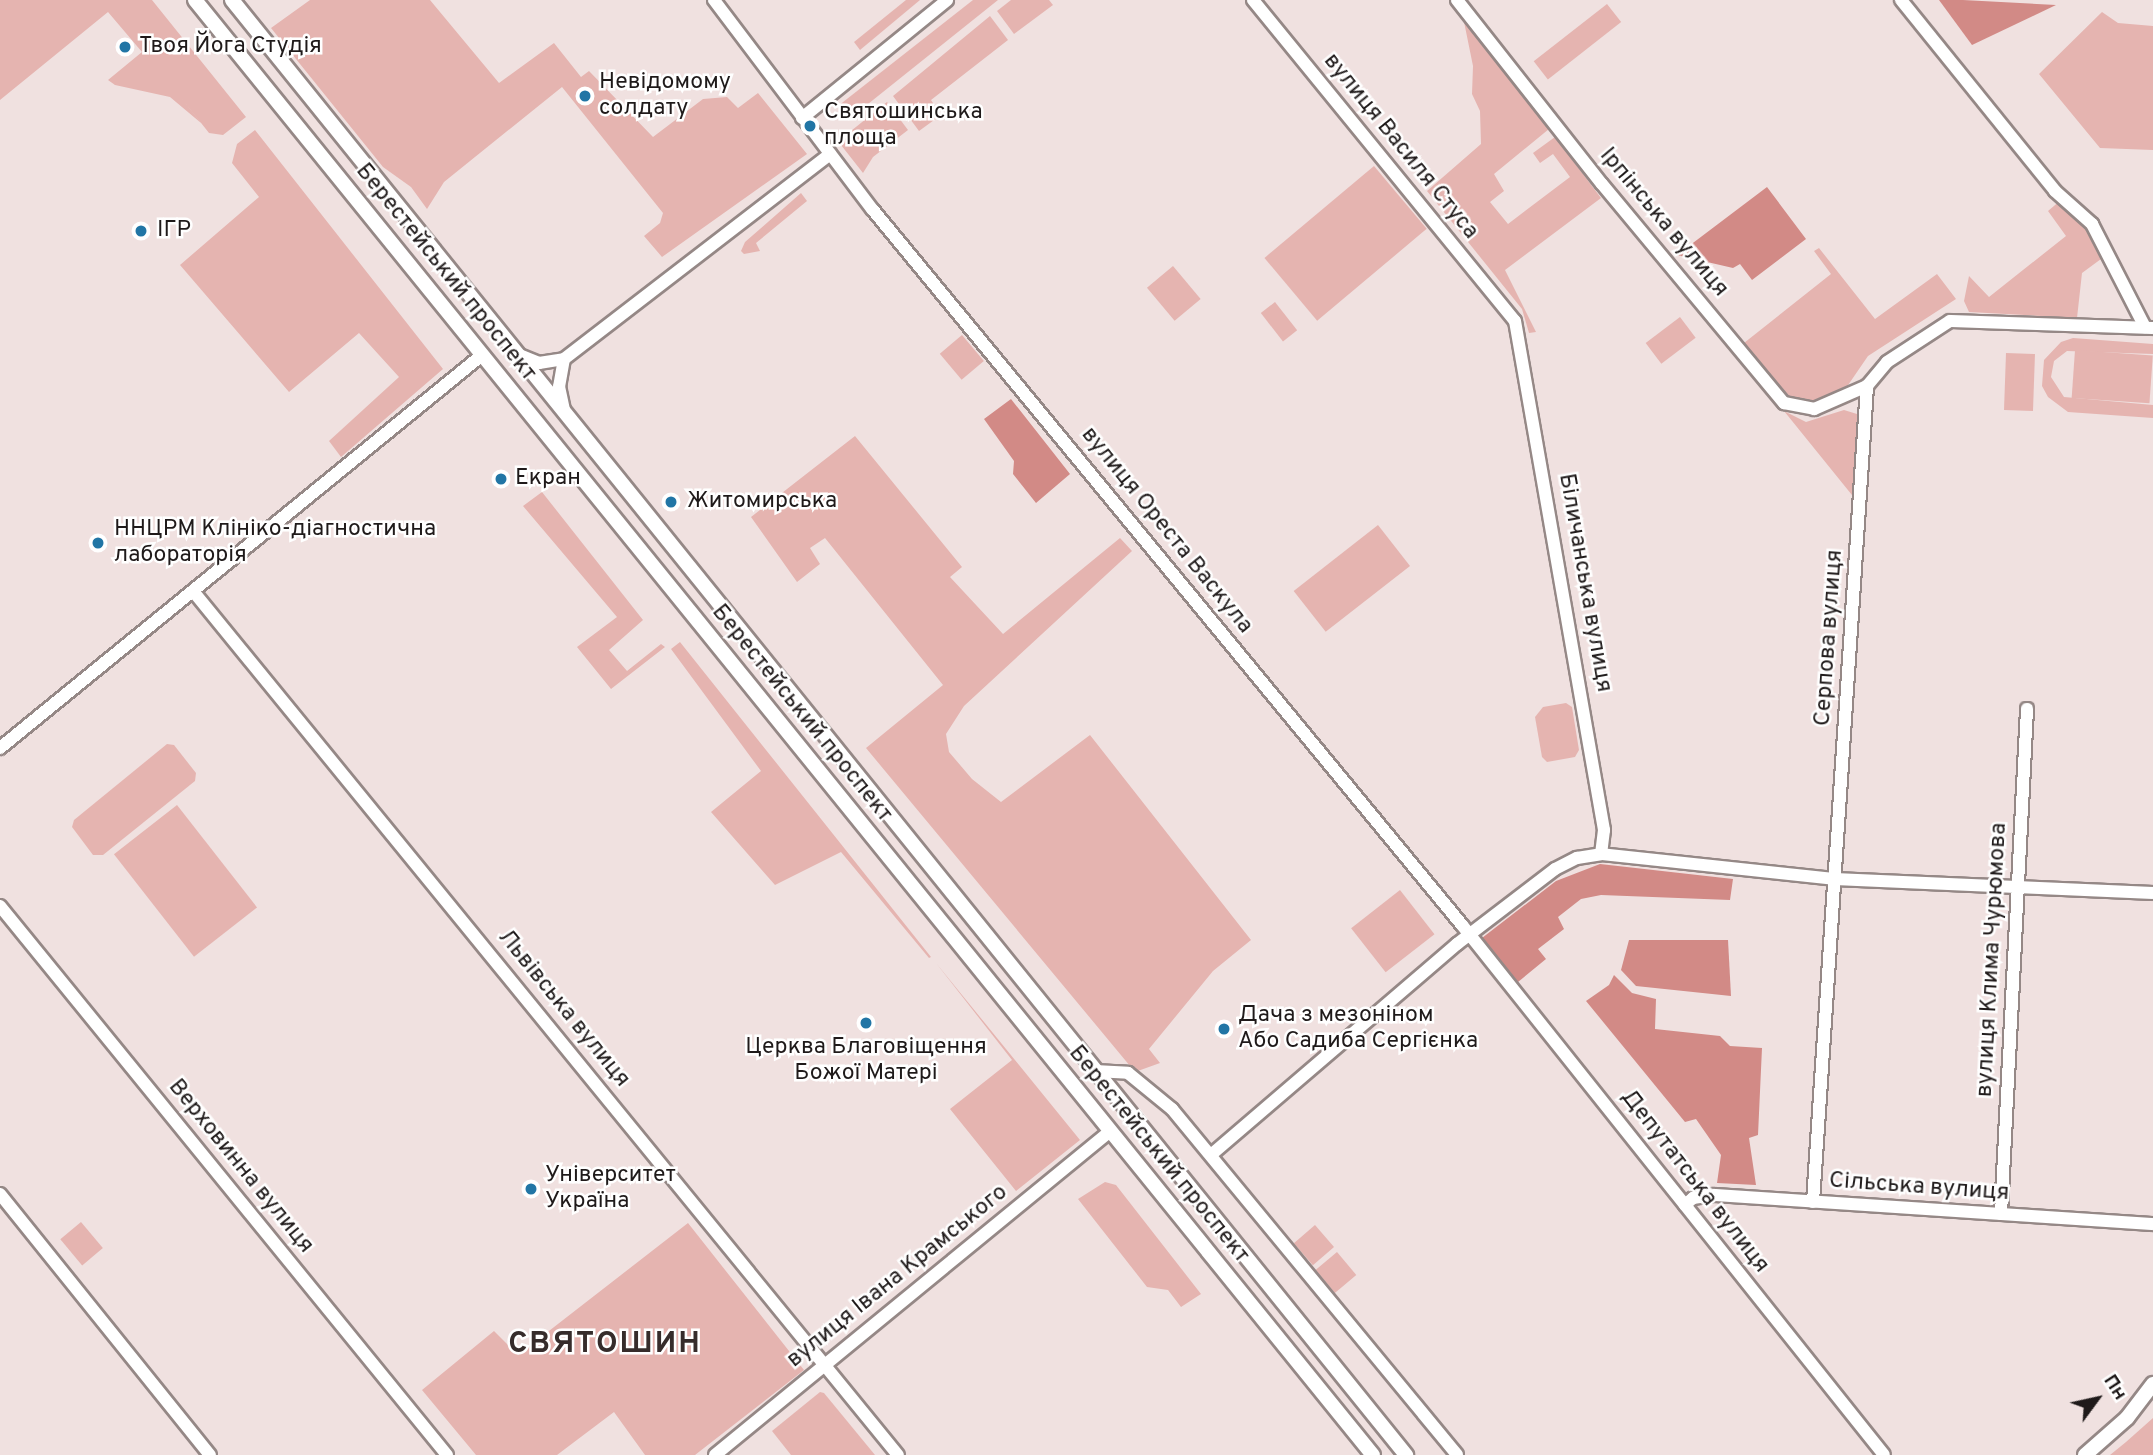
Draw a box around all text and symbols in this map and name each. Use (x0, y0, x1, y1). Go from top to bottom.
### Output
place label: Твоя Йога Студiя (139, 33, 322, 61)
marker: Твоя Йога Студiя (117, 39, 133, 55)
street label: вулиця Василя Стуса (1317, 48, 1483, 246)
place label: Невідомому солдату (599, 69, 731, 123)
marker: Невідомому солдату (577, 88, 593, 104)
place label: Святошинська площа (824, 99, 983, 153)
marker: Святошинська площа (802, 118, 818, 134)
street label: Ірпінська вулиця (1593, 143, 1733, 303)
street label: Берестейський проспект (349, 159, 541, 387)
place label: ІГР (157, 217, 191, 245)
marker: ІГР (131, 221, 151, 241)
street label: вулиця Ореста Васкула (1074, 422, 1258, 640)
place label: Екран (515, 465, 581, 493)
marker: Екран (493, 471, 509, 487)
street label: Біличанська вулиця (1551, 472, 1617, 694)
place label: Житомирська (687, 488, 837, 516)
marker: Житомирська (661, 492, 681, 512)
place label: ННЦРМ Клініко-діагностична лабораторія (114, 516, 436, 570)
marker: ННЦРМ Клініко-діагностична лабораторія (88, 533, 108, 553)
street label: Серпова вулиця (1810, 549, 1850, 727)
street label: Берестейський проспект (705, 600, 897, 828)
street label: вулиця Клима Чурюмова (1972, 822, 2014, 1098)
street label: Львівська вулиця (491, 925, 635, 1093)
place label: Дача з мезоніном Або Садиба Сергієнка (1238, 1002, 1478, 1056)
marker: Церква Благовіщення Божої Матері (858, 1015, 874, 1031)
marker: Дача з мезоніном Або Садиба Сергієнка (1216, 1021, 1232, 1037)
place label: Церква Благовіщення Божої Матері (745, 1034, 987, 1088)
street label: Берестейський проспект (1062, 1041, 1254, 1269)
street label: Верховинна вулиця (161, 1074, 319, 1260)
street label: Депутатська вулиця (1614, 1085, 1774, 1279)
place label: Університет Україна (545, 1162, 676, 1216)
street label: Сільська вулиця (1828, 1168, 2010, 1208)
street label: вулиця Івана Крамського (782, 1179, 1014, 1375)
marker: Університет Україна (523, 1181, 539, 1197)
district label: СВЯТОШИН (509, 1327, 701, 1363)
north arrow (2062, 1364, 2132, 1434)
text: Пн (2098, 1370, 2132, 1405)

